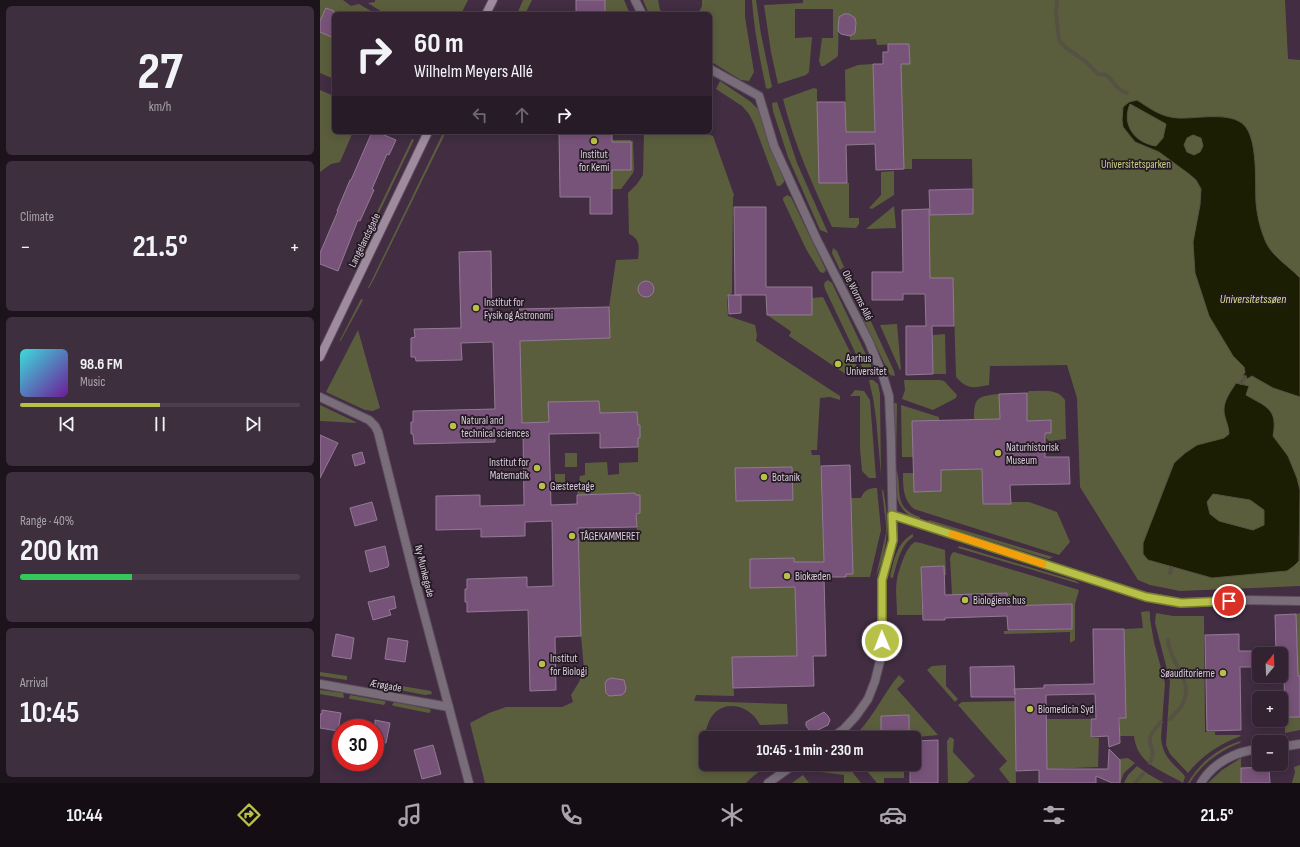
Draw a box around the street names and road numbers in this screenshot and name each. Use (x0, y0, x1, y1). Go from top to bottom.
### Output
street label: Langelandsgade (346, 211, 383, 269)
street label: Ole Worms Allé (839, 268, 876, 322)
street label: Ny Munkegade (412, 544, 437, 599)
street label: Ærøgade (368, 676, 403, 695)

